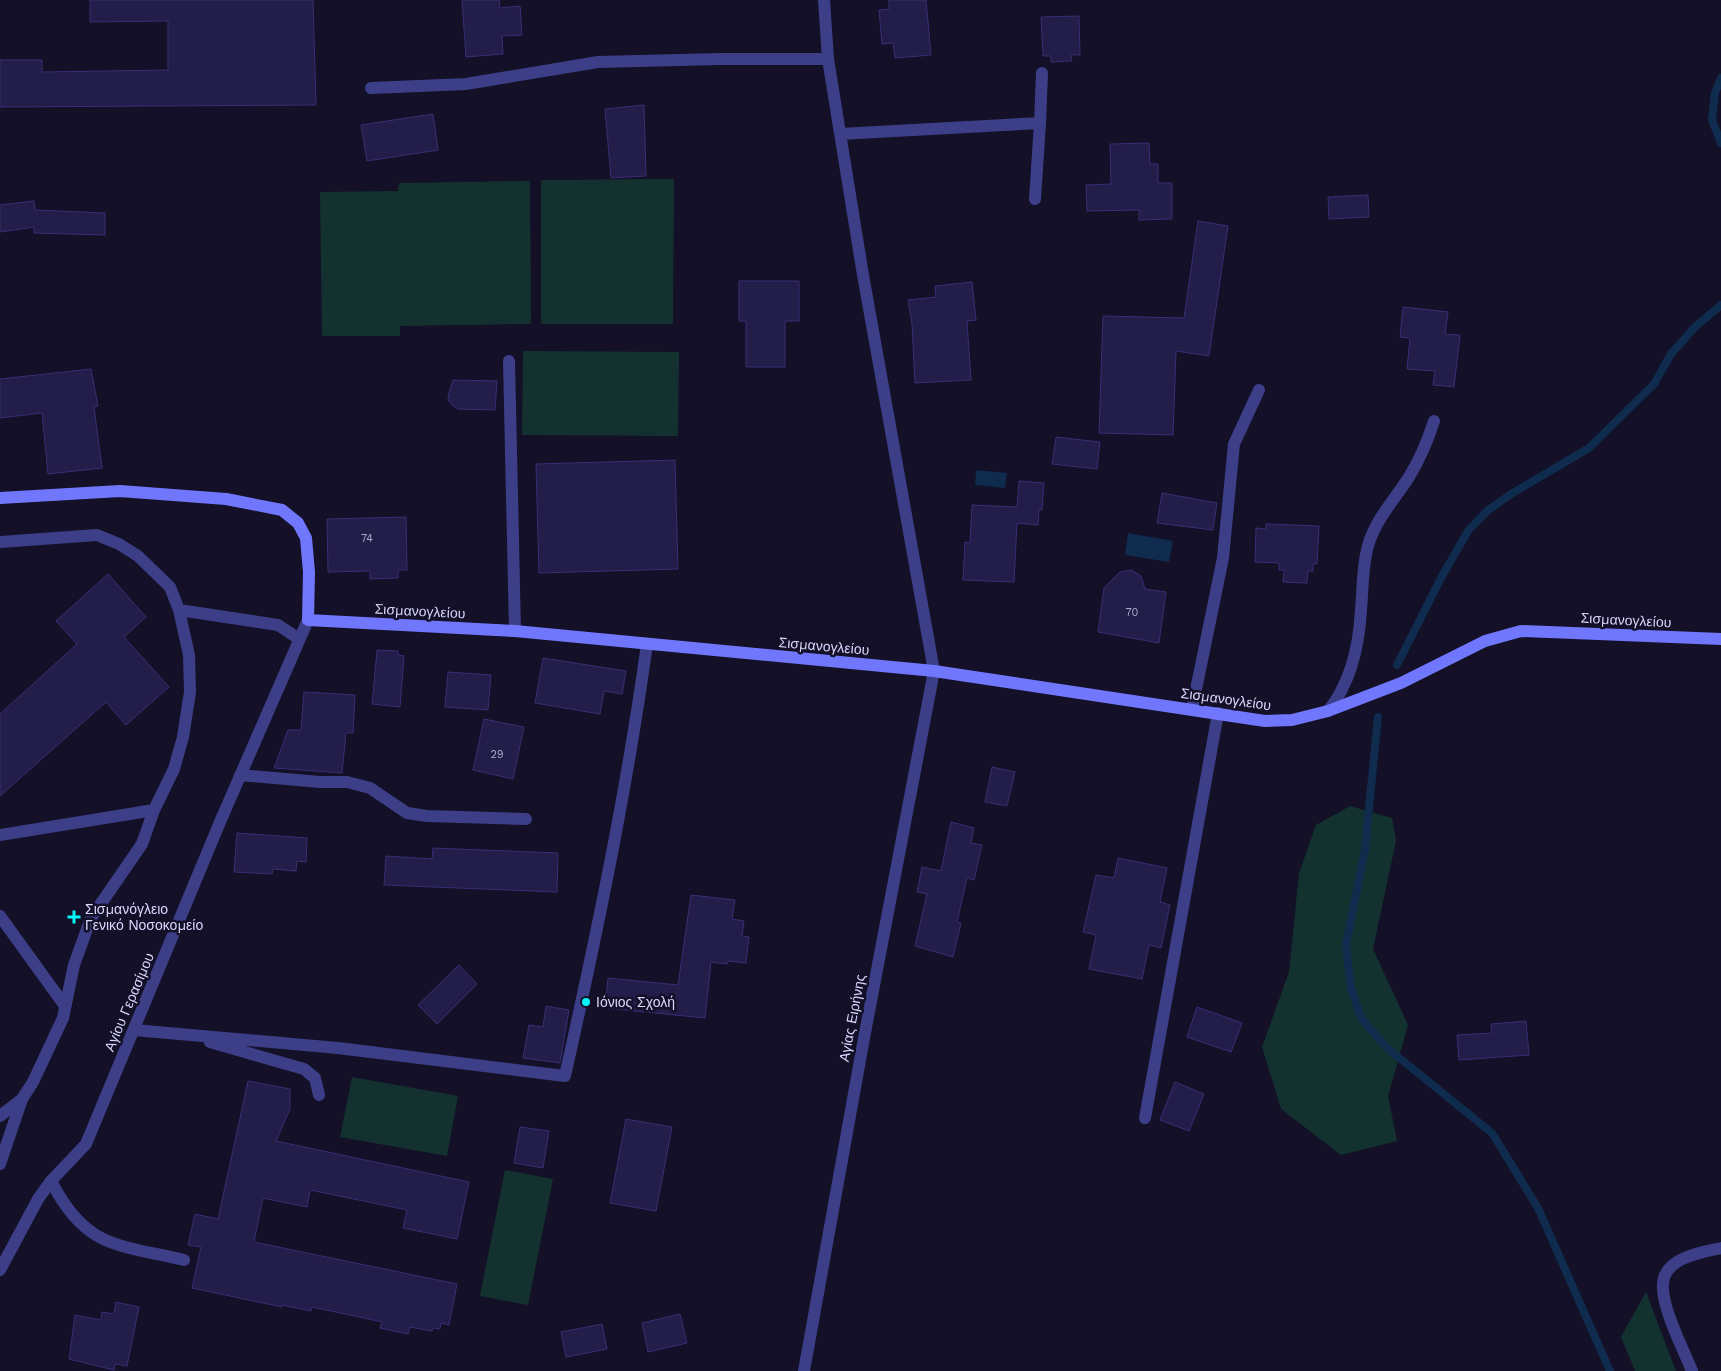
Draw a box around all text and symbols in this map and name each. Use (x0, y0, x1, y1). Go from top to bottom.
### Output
house number: 74 (361, 532, 373, 545)
street label: Σισμανογλείου (374, 601, 466, 621)
house number: 70 (1126, 606, 1139, 619)
street label: Σισμανογλείου (1580, 610, 1672, 630)
street label: Σισμανογλείου (778, 634, 870, 658)
street label: Σισμανογλείου (1180, 685, 1272, 713)
house number: 29 (490, 748, 504, 761)
place label: Σισμανόγλειο Γενικό Νοσοκομείο (85, 901, 203, 933)
marker: Σισμανόγλειο Γενικό Νοσοκομείο (67, 910, 81, 924)
street label: Αγίου Γερασίμου (101, 950, 157, 1054)
street label: Αγίας Ειρήνης (836, 973, 868, 1063)
place label: Ιόνιος Σχολή (596, 994, 675, 1010)
marker: Ιόνιος Σχολή (580, 996, 592, 1008)

